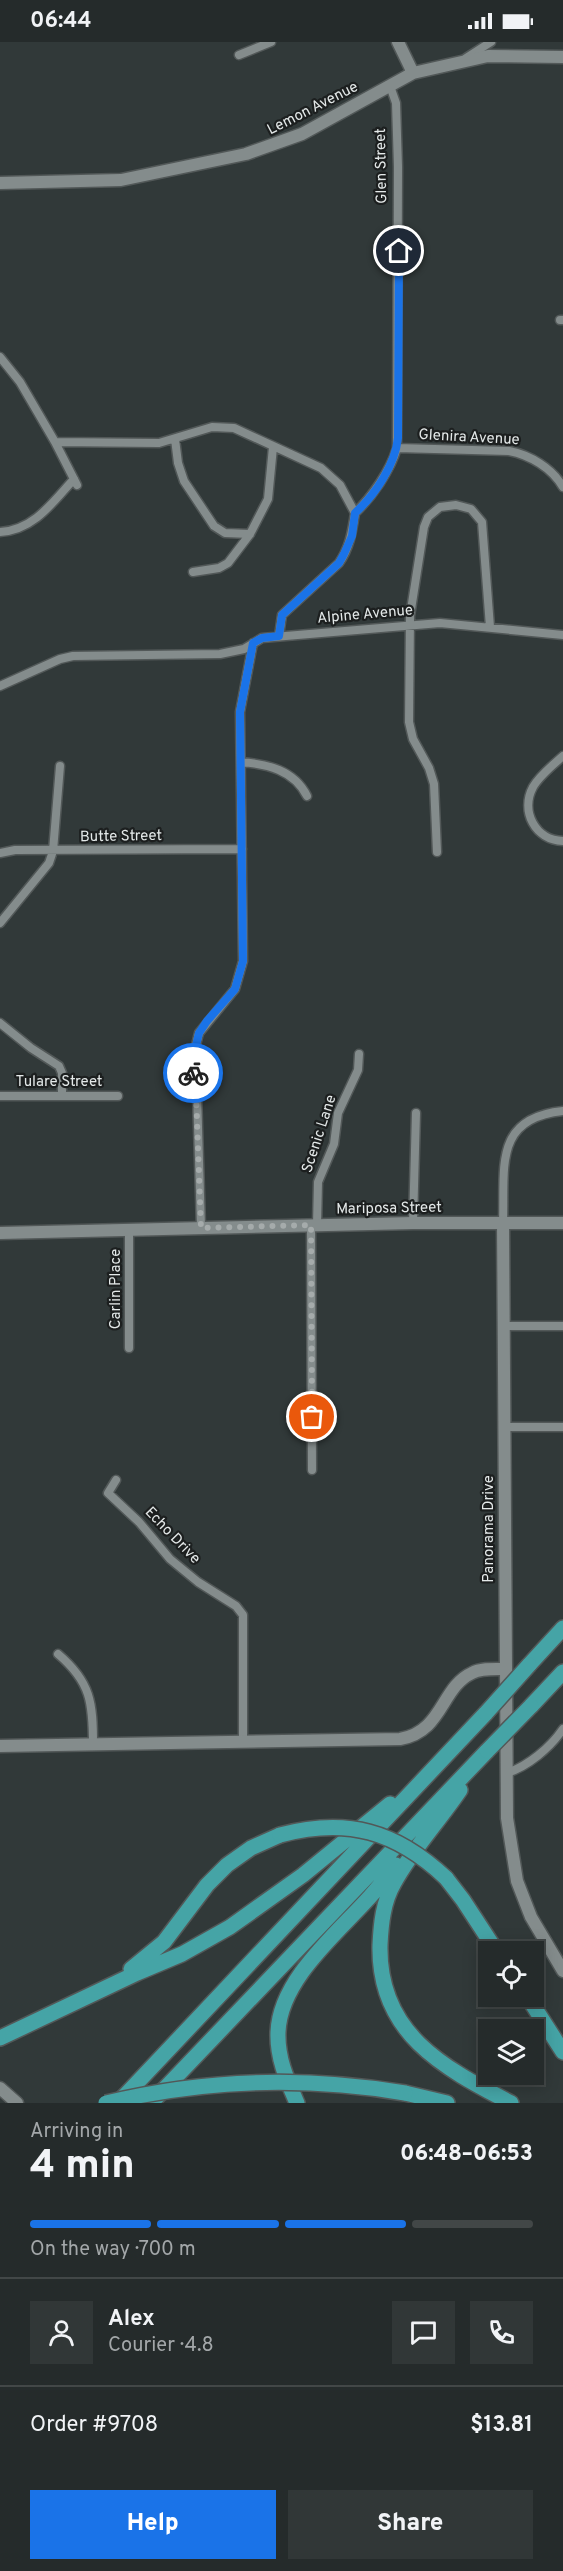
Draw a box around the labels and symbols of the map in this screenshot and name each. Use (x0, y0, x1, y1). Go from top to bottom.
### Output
street label: Lemon Avenue (264, 78, 362, 140)
street label: Glen Street (372, 128, 392, 204)
pin (373, 225, 424, 276)
street label: Glenira Avenue (418, 426, 520, 450)
street label: Alpine Avenue (316, 601, 414, 629)
street label: Butte Street (80, 827, 162, 847)
courier (163, 1043, 223, 1103)
street label: Tulare Street (16, 1073, 102, 1092)
street label: Scenic Lane (298, 1093, 342, 1175)
street label: Mariposa Street (336, 1199, 442, 1219)
street label: Carlin Place (107, 1249, 126, 1329)
pin (286, 1391, 337, 1442)
street label: Panorama Drive (480, 1475, 499, 1583)
street label: Echo Drive (140, 1503, 204, 1569)

